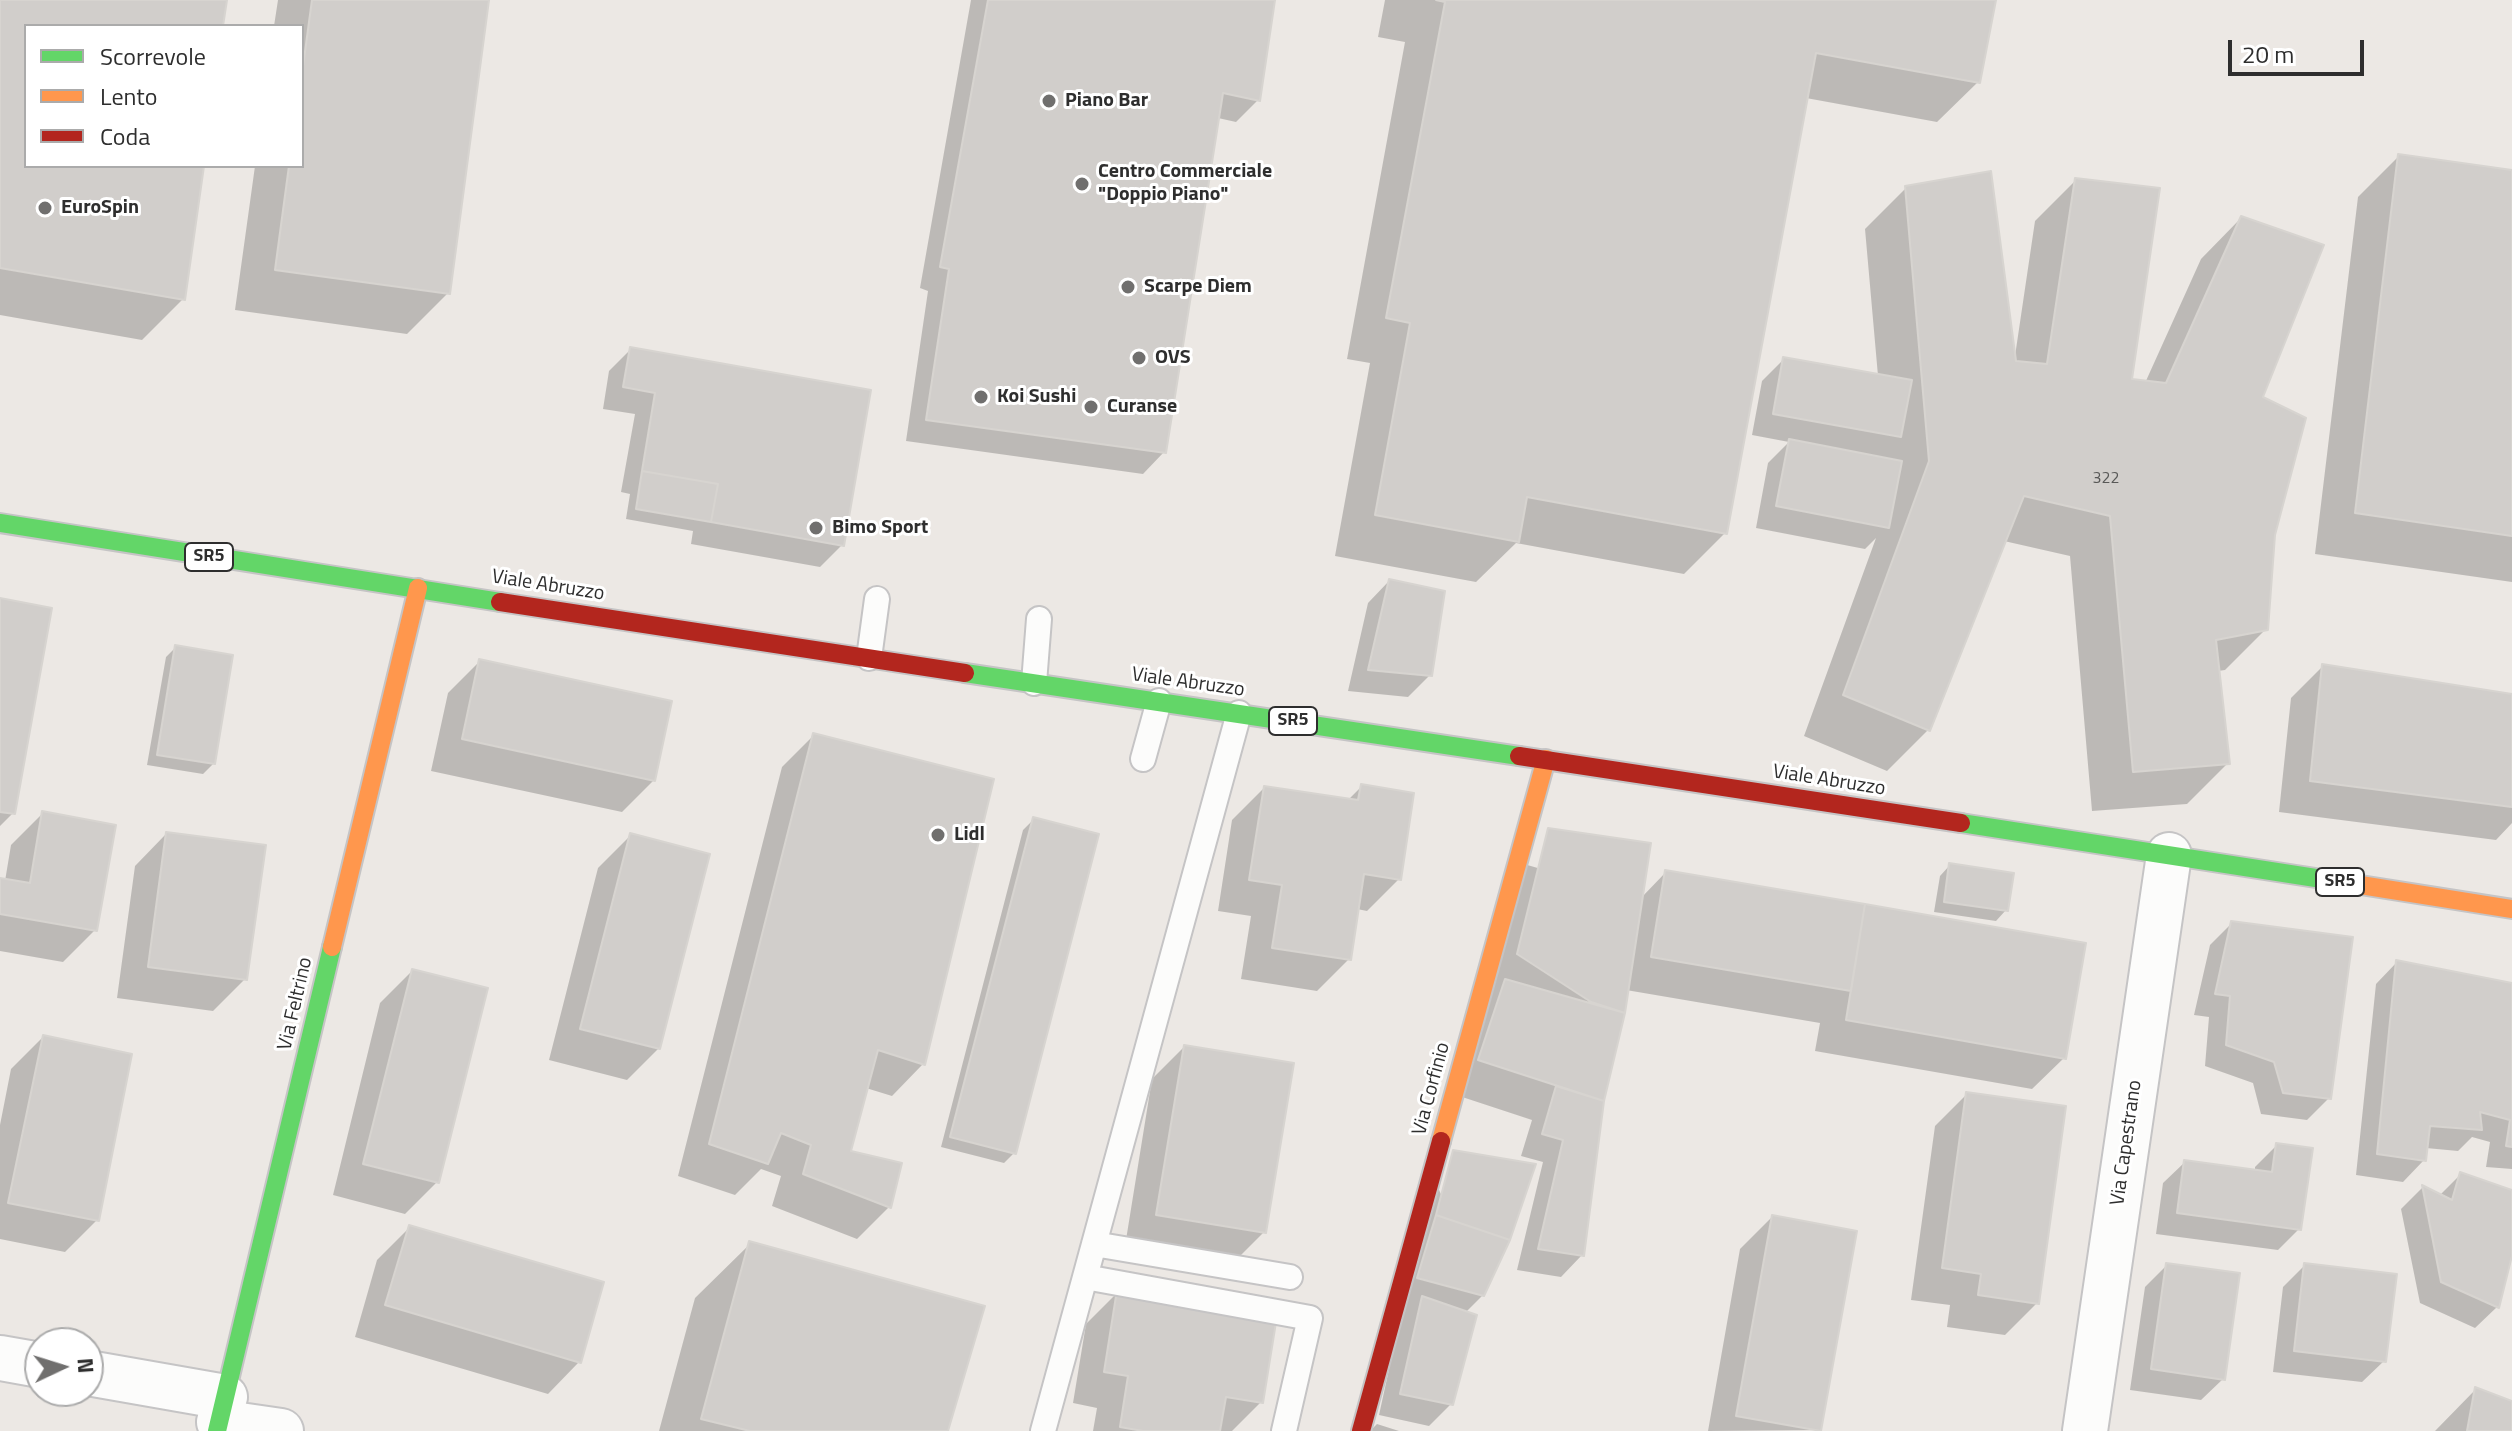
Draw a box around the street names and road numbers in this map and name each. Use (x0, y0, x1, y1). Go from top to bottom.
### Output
road number: SR5 (185, 543, 233, 571)
street label: Viale Abruzzo (490, 565, 606, 607)
street label: Viale Abruzzo (1130, 663, 1246, 703)
road number: SR5 (1269, 707, 1317, 735)
street label: Viale Abruzzo (1771, 760, 1887, 802)
road number: SR5 (2316, 868, 2364, 896)
street label: Via Feltrino (274, 955, 318, 1053)
street label: Via Corfinio (1408, 1040, 1456, 1138)
street label: Via Capestrano (2106, 1079, 2148, 1207)

